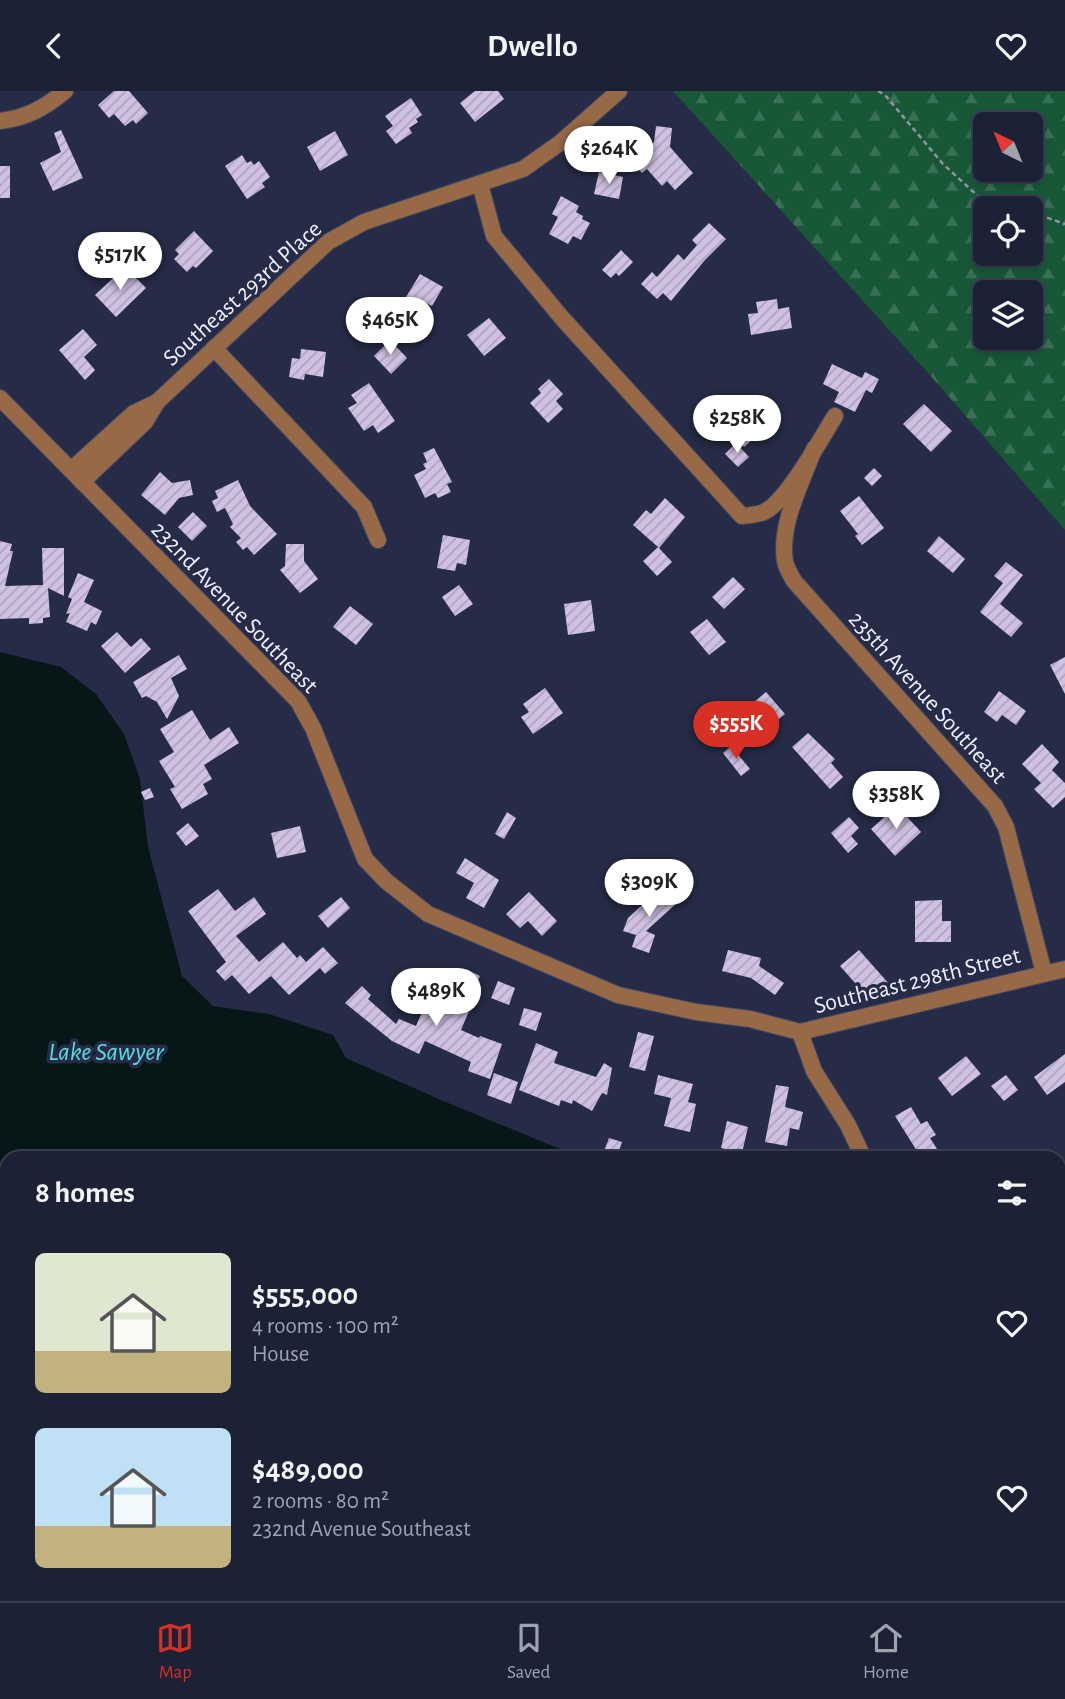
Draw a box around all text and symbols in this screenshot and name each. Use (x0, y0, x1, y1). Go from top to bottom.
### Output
icon: back (35, 27, 73, 65)
icon: heart (992, 27, 1030, 65)
text: Dwello (487, 30, 578, 62)
north arrow (973, 112, 1043, 182)
map controls (973, 112, 1043, 350)
pin: $264K (560, 127, 658, 186)
text: $264K (580, 137, 638, 160)
button: locate (973, 196, 1043, 266)
street label: Southeast 293rd Place (159, 217, 326, 371)
pin: $517K (71, 233, 169, 292)
text: $517K (94, 243, 146, 266)
button: layers (973, 280, 1043, 350)
pin: $465K (341, 297, 439, 357)
text: $465K (362, 308, 418, 331)
pin: $258K (688, 395, 786, 455)
text: $258K (709, 406, 765, 429)
street label: 232nd Avenue Southeast (146, 517, 322, 698)
street label: 235th Avenue Southeast (844, 607, 1011, 789)
pin: $555K (687, 701, 785, 761)
text: $555K (709, 712, 763, 735)
pin: $358K (847, 771, 945, 831)
text: $358K (869, 782, 923, 805)
pin: $309K (600, 859, 698, 919)
text: $309K (621, 870, 677, 893)
street label: Southeast 298th Street (812, 944, 1023, 1018)
pin: $489K (387, 969, 485, 1028)
text: $489K (407, 979, 465, 1002)
water label: Lake Sawyer (48, 1039, 165, 1065)
icon: filters (993, 1174, 1031, 1212)
text: 8 homes (35, 1178, 135, 1208)
text: $555,000 (252, 1280, 358, 1310)
icon: home (91, 1281, 175, 1365)
icon: heart (993, 1304, 1031, 1342)
text: 4 rooms · 100 m² (252, 1315, 399, 1338)
text: House (252, 1343, 309, 1366)
text: $489,000 (252, 1455, 364, 1485)
icon: home (91, 1456, 175, 1540)
icon: heart (993, 1479, 1031, 1517)
text: 2 rooms · 80 m² (252, 1490, 389, 1513)
text: 232nd Avenue Southeast (252, 1518, 471, 1541)
tab: Map (156, 1619, 194, 1684)
tab: Saved (507, 1619, 550, 1684)
tab: Home (863, 1619, 909, 1684)

